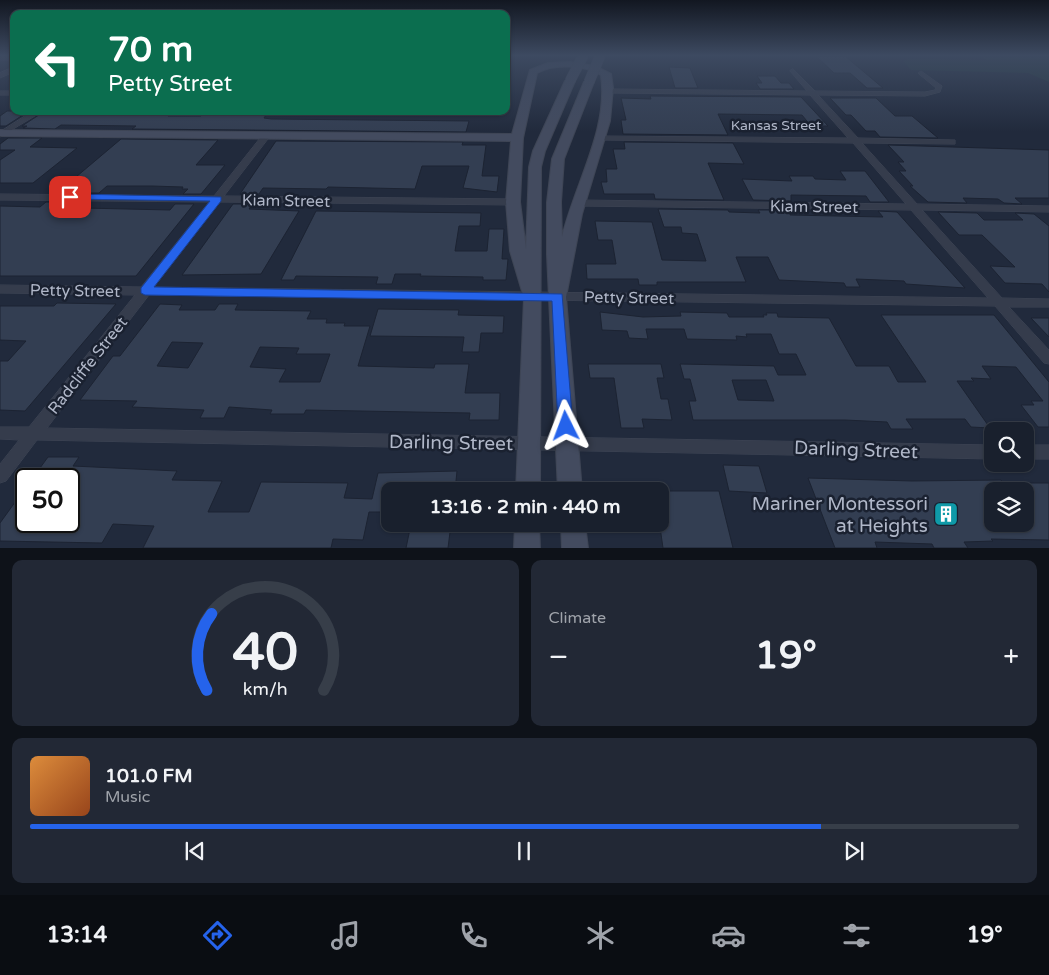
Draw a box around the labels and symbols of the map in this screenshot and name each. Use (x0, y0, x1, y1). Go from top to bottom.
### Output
street label: Kansas Street (731, 117, 822, 134)
pin (49, 176, 91, 218)
street label: Kiam Street (242, 190, 330, 212)
street label: Kiam Street (770, 196, 858, 218)
street label: Petty Street (30, 280, 120, 302)
street label: Petty Street (584, 287, 674, 309)
street label: Radcliffe Street (44, 313, 132, 418)
position arrow (539, 399, 591, 451)
street label: Darling Street (389, 431, 513, 455)
street label: Darling Street (793, 437, 918, 463)
speed limit sign: 50 (15, 468, 80, 533)
place label: Mariner Montessori at Heights (752, 493, 928, 537)
building icon: Mariner Montessori at Heights (933, 501, 959, 527)

